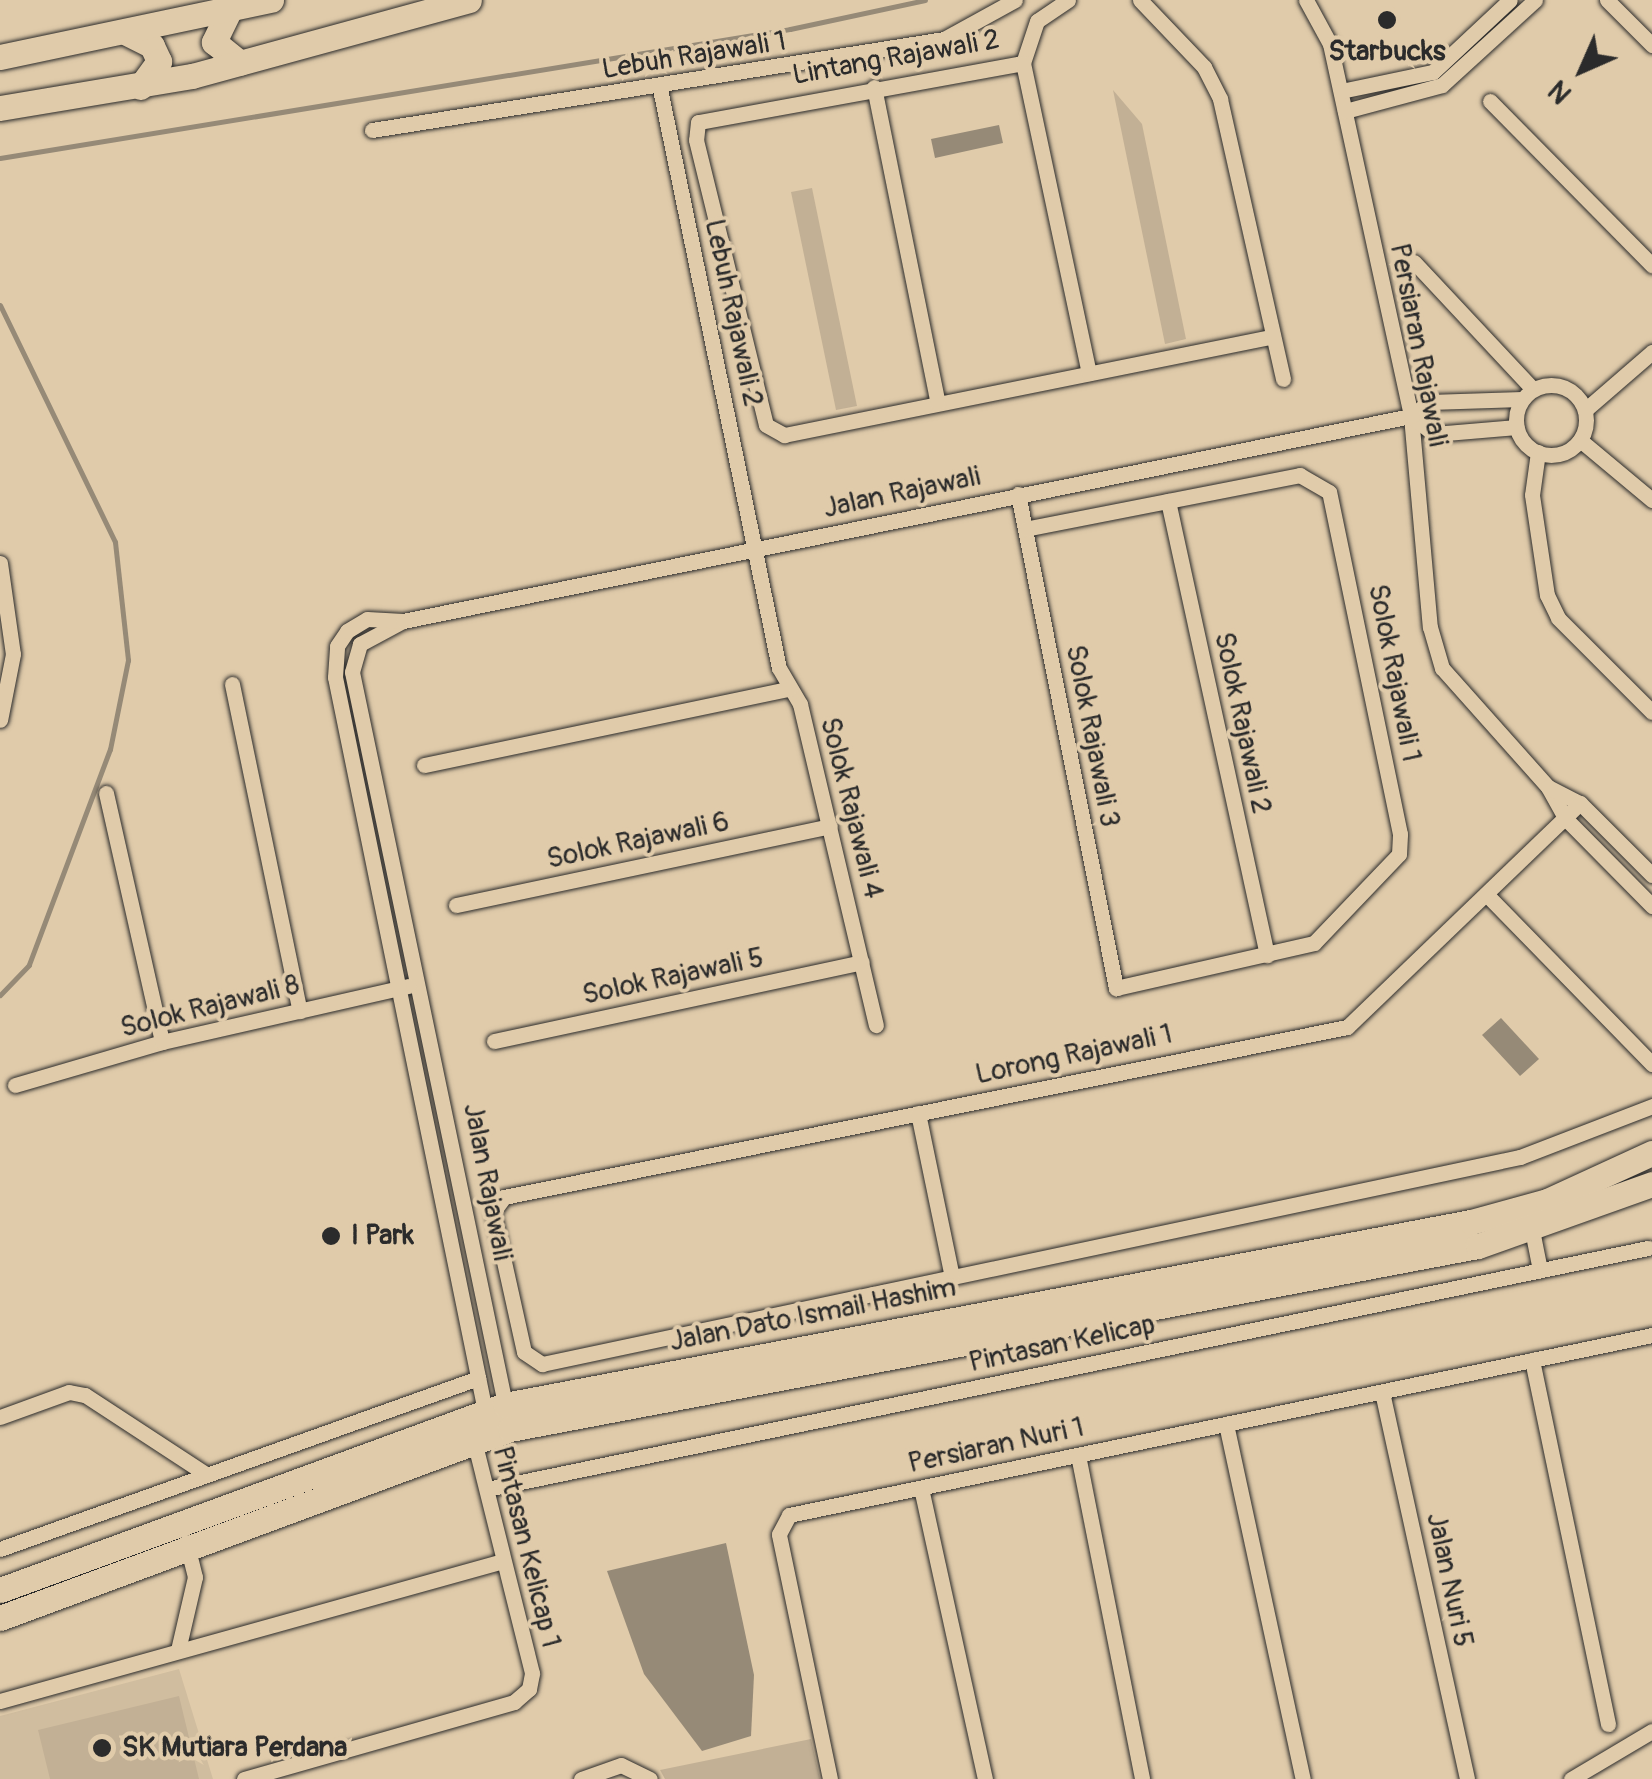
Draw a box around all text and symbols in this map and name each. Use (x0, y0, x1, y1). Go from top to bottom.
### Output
marker: Starbucks (1376, 9, 1398, 31)
north arrow (1532, 20, 1632, 120)
street label: Lintang Rajawali 2 (790, 23, 1002, 93)
street label: Lebuh Rajawali 1 (600, 25, 788, 87)
place label: Starbucks (1329, 35, 1445, 69)
text: N (1541, 72, 1580, 111)
street label: Lebuh Rajawali 2 (697, 216, 769, 410)
street label: Persiaran Rajawali (1382, 241, 1454, 449)
street label: Jalan Rajawali (821, 460, 983, 526)
street label: Solok Rajawali 1 (1360, 581, 1428, 765)
street label: Solok Rajawali 2 (1206, 629, 1278, 817)
street label: Solok Rajawali 3 (1058, 642, 1126, 830)
street label: Solok Rajawali 4 (812, 714, 890, 902)
street label: Solok Rajawali 6 (544, 805, 732, 877)
street label: Solok Rajawali 5 (579, 941, 767, 1013)
street label: Solok Rajawali 8 (117, 969, 303, 1045)
street label: Lorong Rajawali 1 (973, 1018, 1175, 1092)
street label: Jalan Rajawali (455, 1101, 519, 1263)
place label: I Park (351, 1219, 414, 1253)
marker: I Park (320, 1225, 342, 1247)
street label: Jalan Dato Ismail Hashim (667, 1271, 959, 1359)
street label: Pintasan Kelicap (966, 1308, 1158, 1380)
street label: Persiaran Nuri 1 (905, 1411, 1087, 1481)
street label: Pintasan Kelicap 1 (485, 1443, 567, 1651)
street label: Jalan Nuri 5 (1418, 1510, 1480, 1650)
place label: SK Mutiara Perdana (122, 1731, 347, 1765)
marker: SK Mutiara Perdana (91, 1737, 113, 1759)

